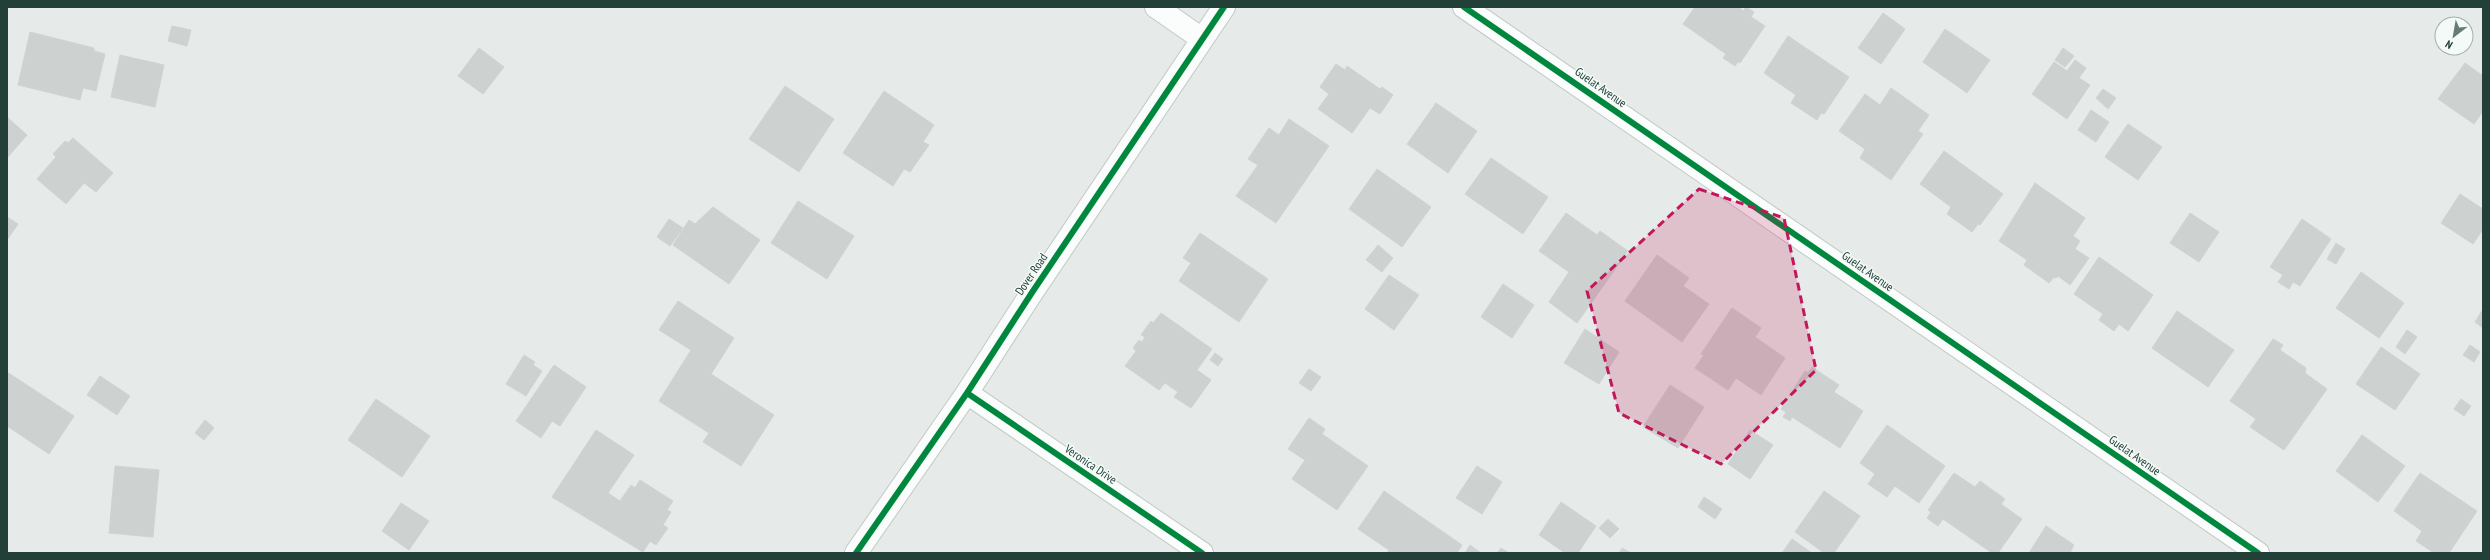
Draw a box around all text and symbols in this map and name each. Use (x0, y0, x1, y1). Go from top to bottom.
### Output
north arrow (2434, 16, 2474, 56)
text: N (2443, 37, 2455, 52)
street label: Guelat Avenue (1572, 64, 1630, 110)
street label: Guelat Avenue (1839, 248, 1897, 294)
street label: Dover Road (1012, 250, 1050, 298)
street label: Guelat Avenue (2106, 432, 2164, 478)
street label: Veronica Drive (1061, 441, 1120, 487)

